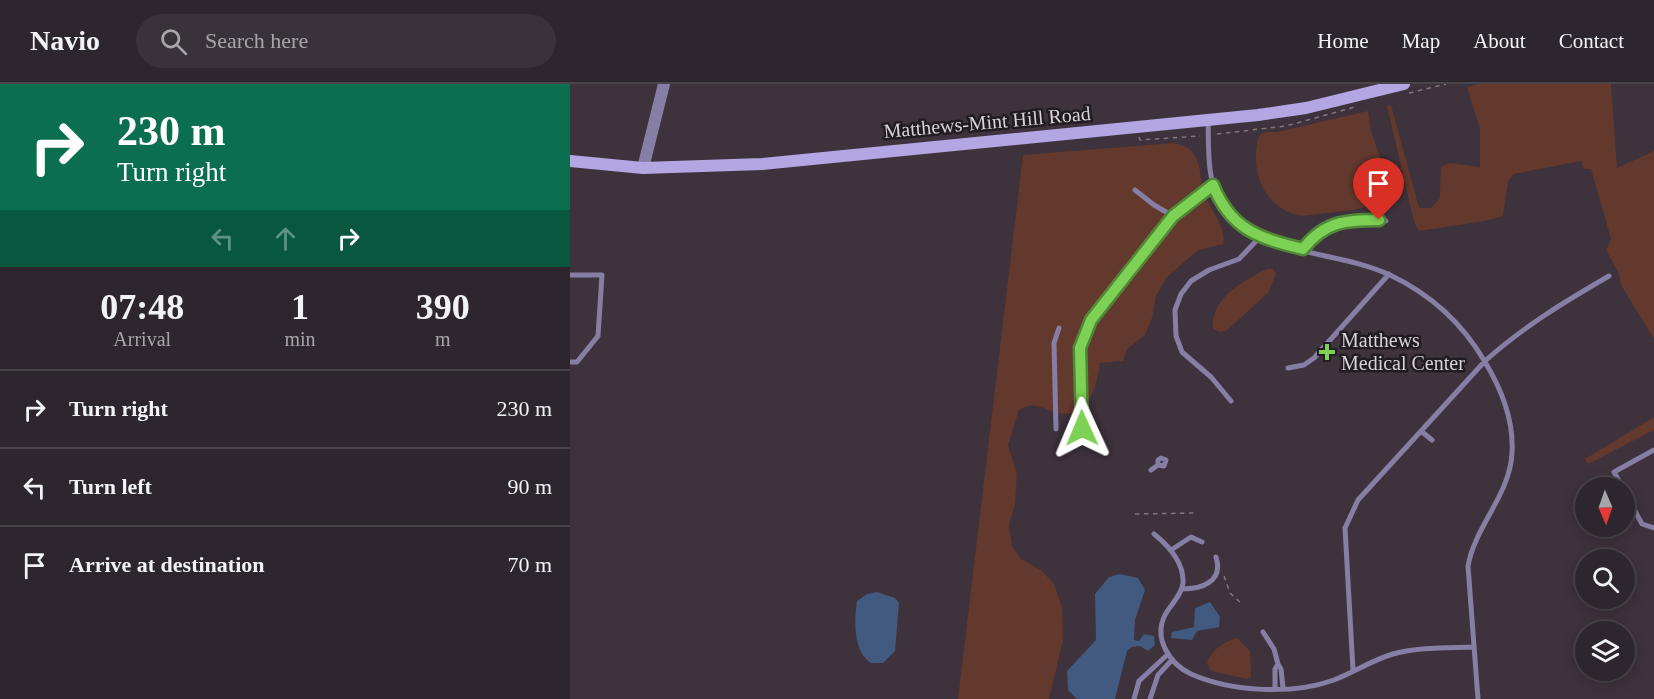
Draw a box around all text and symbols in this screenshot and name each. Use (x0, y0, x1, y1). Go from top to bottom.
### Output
search box (136, 14, 556, 68)
text: Navio (30, 25, 100, 56)
icon: search (157, 25, 190, 58)
text: Search here (205, 28, 308, 53)
text: Home (1317, 29, 1369, 53)
text: Map (1402, 29, 1440, 53)
text: About (1473, 29, 1526, 53)
text: Contact (1559, 29, 1624, 53)
street label: Matthews-Mint Hill Road (883, 102, 1091, 142)
icon: right (18, 108, 96, 186)
text: 230 m (117, 108, 226, 154)
text: Turn right (117, 157, 226, 187)
pin (1353, 158, 1404, 220)
icon: arrive (1362, 167, 1395, 200)
icon: left (206, 222, 239, 255)
icon: ahead (269, 222, 302, 255)
icon: right (332, 222, 365, 255)
text: 07:48 (100, 287, 184, 327)
text: 1 (291, 287, 309, 327)
text: 390 (416, 287, 470, 327)
text: Arrival (113, 328, 171, 350)
text: min (284, 328, 316, 350)
text: m (435, 328, 451, 350)
place label: Matthews Medical Center (1341, 329, 1465, 374)
marker: Matthews Medical Center (1318, 343, 1336, 361)
icon: right (18, 393, 51, 426)
text: Turn right (69, 396, 168, 421)
text: 230 m (496, 396, 552, 421)
position arrow (1050, 396, 1114, 460)
icon: left (18, 471, 51, 504)
text: Turn left (69, 474, 152, 499)
text: 90 m (507, 474, 552, 499)
north arrow (1575, 477, 1635, 537)
map controls (1575, 477, 1635, 681)
icon: arrive (18, 549, 51, 582)
button: search (1575, 549, 1635, 609)
text: Arrive at destination (69, 552, 265, 577)
text: 70 m (507, 552, 552, 577)
button: layers (1575, 621, 1635, 681)

